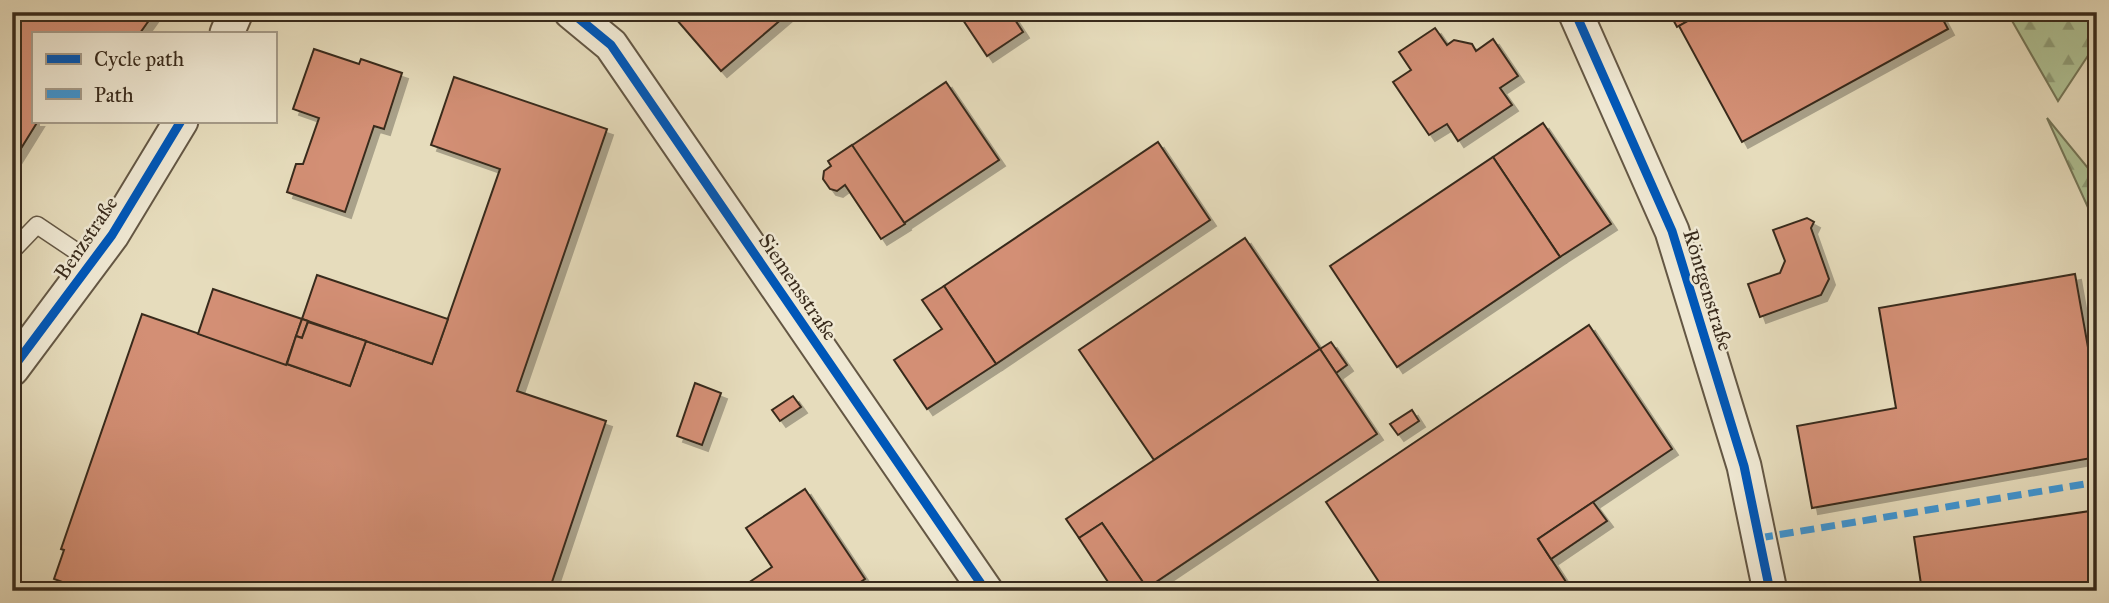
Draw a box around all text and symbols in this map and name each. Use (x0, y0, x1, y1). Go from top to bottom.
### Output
legend (32, 32, 276, 122)
text: Cycle path (94, 46, 185, 72)
text: Path (94, 82, 134, 108)
street label: Benzstraße (49, 191, 124, 285)
street label: Röntgenstraße (1677, 226, 1739, 354)
street label: Siemensstraße (753, 229, 843, 346)

